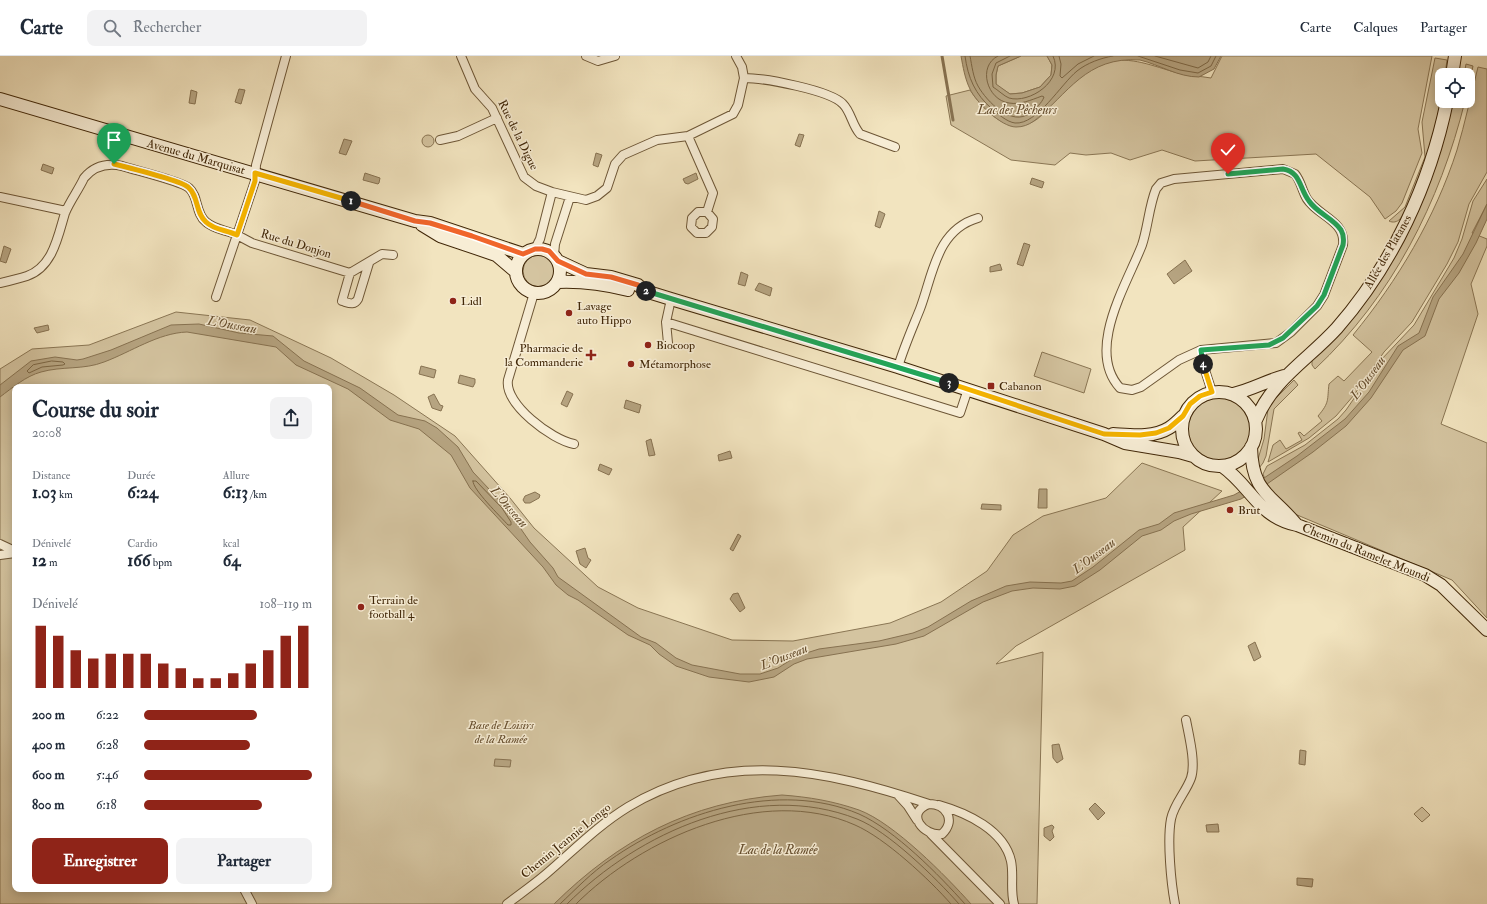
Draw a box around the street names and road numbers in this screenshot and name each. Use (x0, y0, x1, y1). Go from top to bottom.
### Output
street label: Rue de la Digue (495, 97, 541, 173)
street label: Avenue du Marquisat (144, 136, 247, 178)
street label: Allée des Platanes (1360, 212, 1415, 293)
street label: Rue du Donjon (259, 226, 333, 262)
street label: Chemin du Ramelet Moundi (1300, 520, 1432, 586)
street label: Chemin Jeannie Longo (518, 800, 614, 882)

